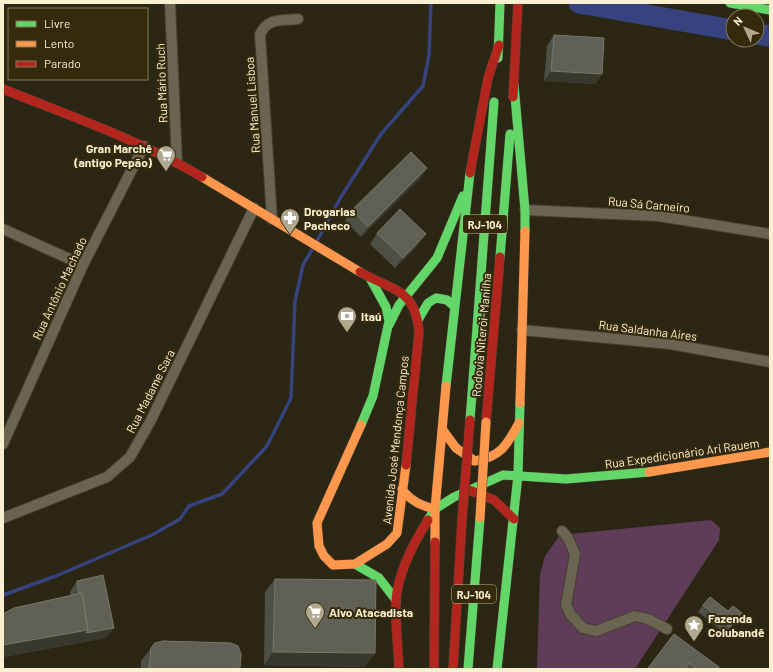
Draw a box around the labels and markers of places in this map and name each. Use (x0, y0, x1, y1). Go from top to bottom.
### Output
place label: Gran Marchê (antigo Pepão) (73, 141, 153, 169)
supermarket icon: Gran Marchê (antigo Pepão) (155, 144, 177, 172)
place label: Drogarias Pacheco (304, 204, 356, 232)
pharmacy icon: Drogarias Pacheco (279, 207, 301, 235)
bank icon: Itaú (336, 305, 358, 333)
place label: Itaú (361, 309, 382, 323)
supermarket icon: Alvo Atacadista (304, 601, 326, 629)
place label: Alvo Atacadista (329, 605, 413, 619)
place label: Fazenda Colubandê (708, 611, 765, 639)
place icon: Fazenda Colubandê (683, 614, 705, 642)

